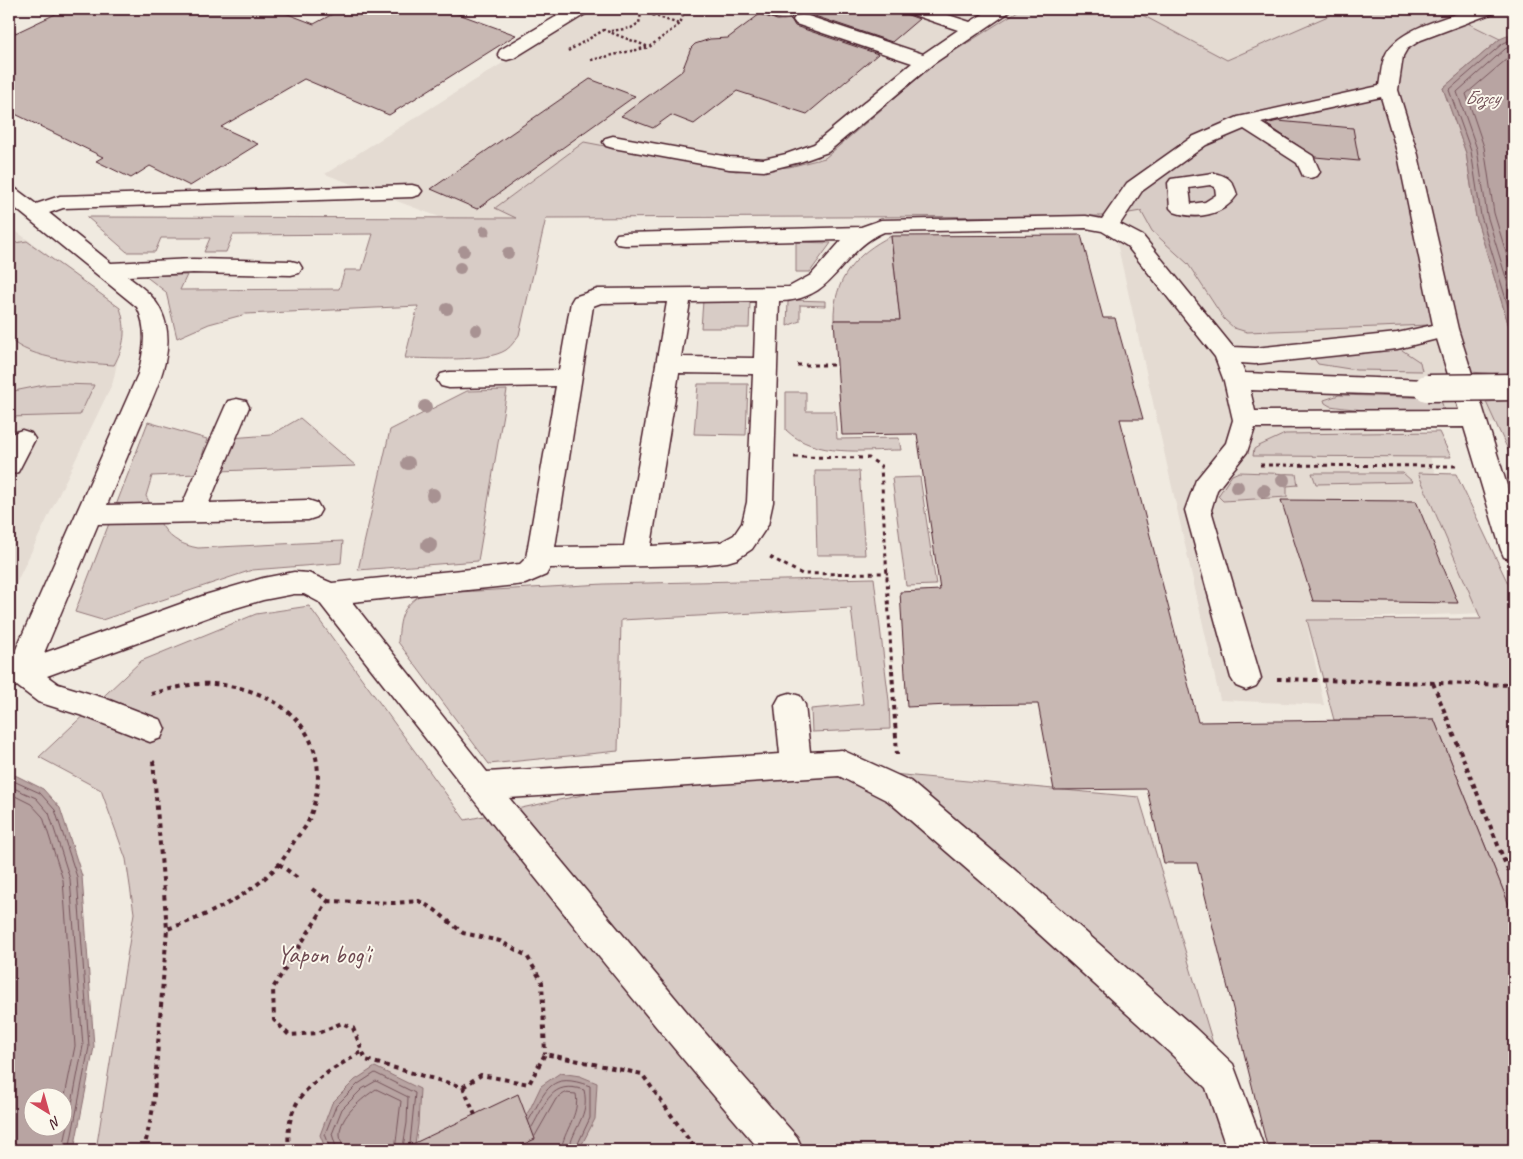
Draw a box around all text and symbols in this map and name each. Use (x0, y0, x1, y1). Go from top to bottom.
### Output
water label: Бозсу (1465, 86, 1503, 110)
park label: Yapon bog'i (277, 939, 374, 971)
north arrow (22, 1086, 72, 1136)
text: N (45, 1113, 64, 1133)

